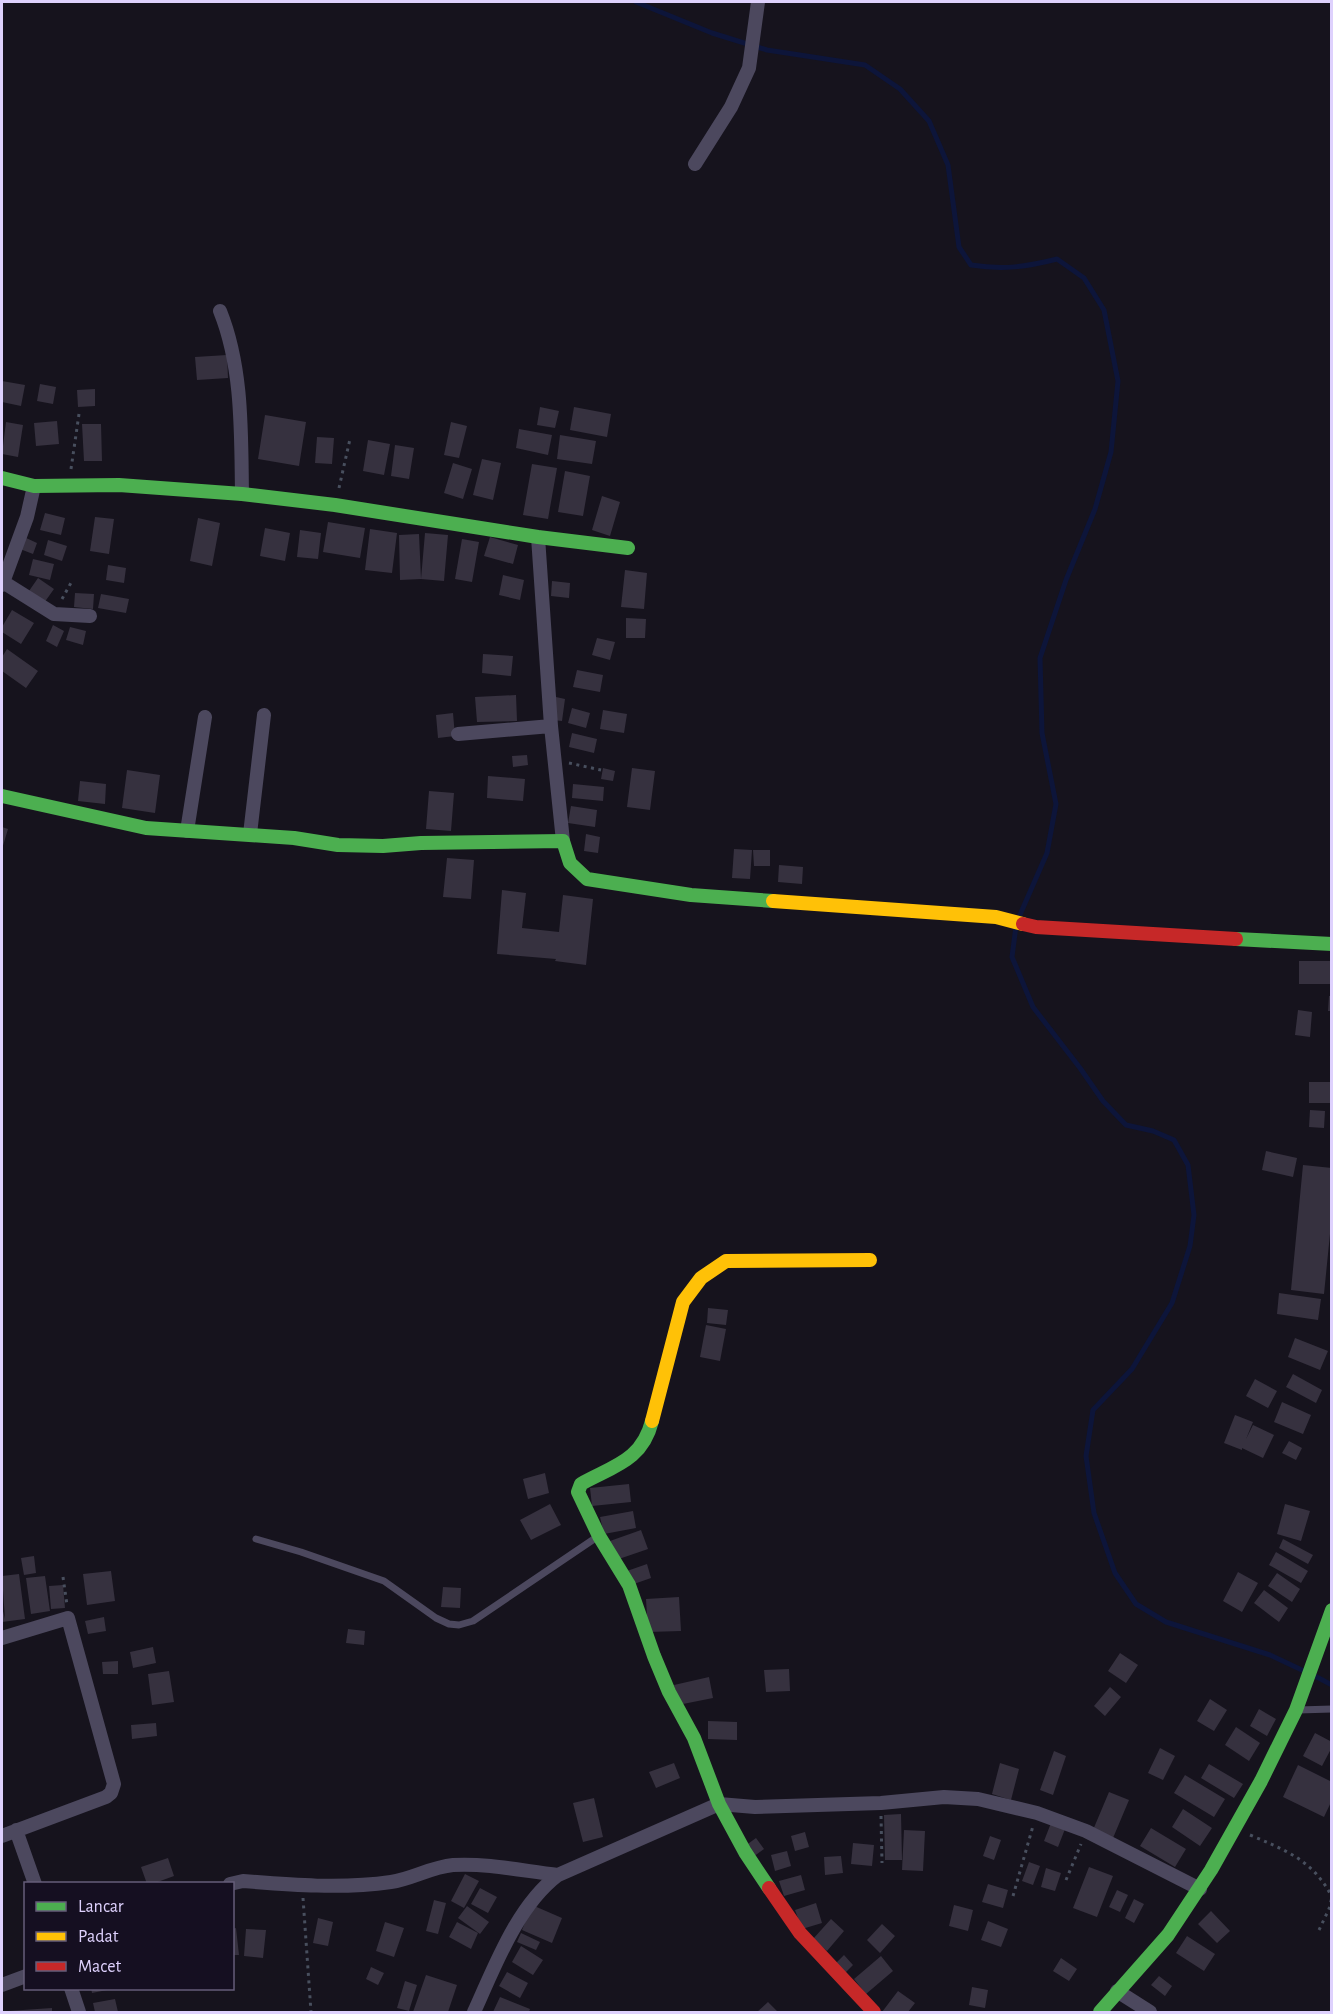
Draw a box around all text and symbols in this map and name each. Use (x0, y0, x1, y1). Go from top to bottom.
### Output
legend (24, 1882, 234, 1990)
text: Lancar (78, 1898, 124, 1916)
text: Padat (78, 1928, 119, 1946)
text: Macet (78, 1958, 122, 1976)

